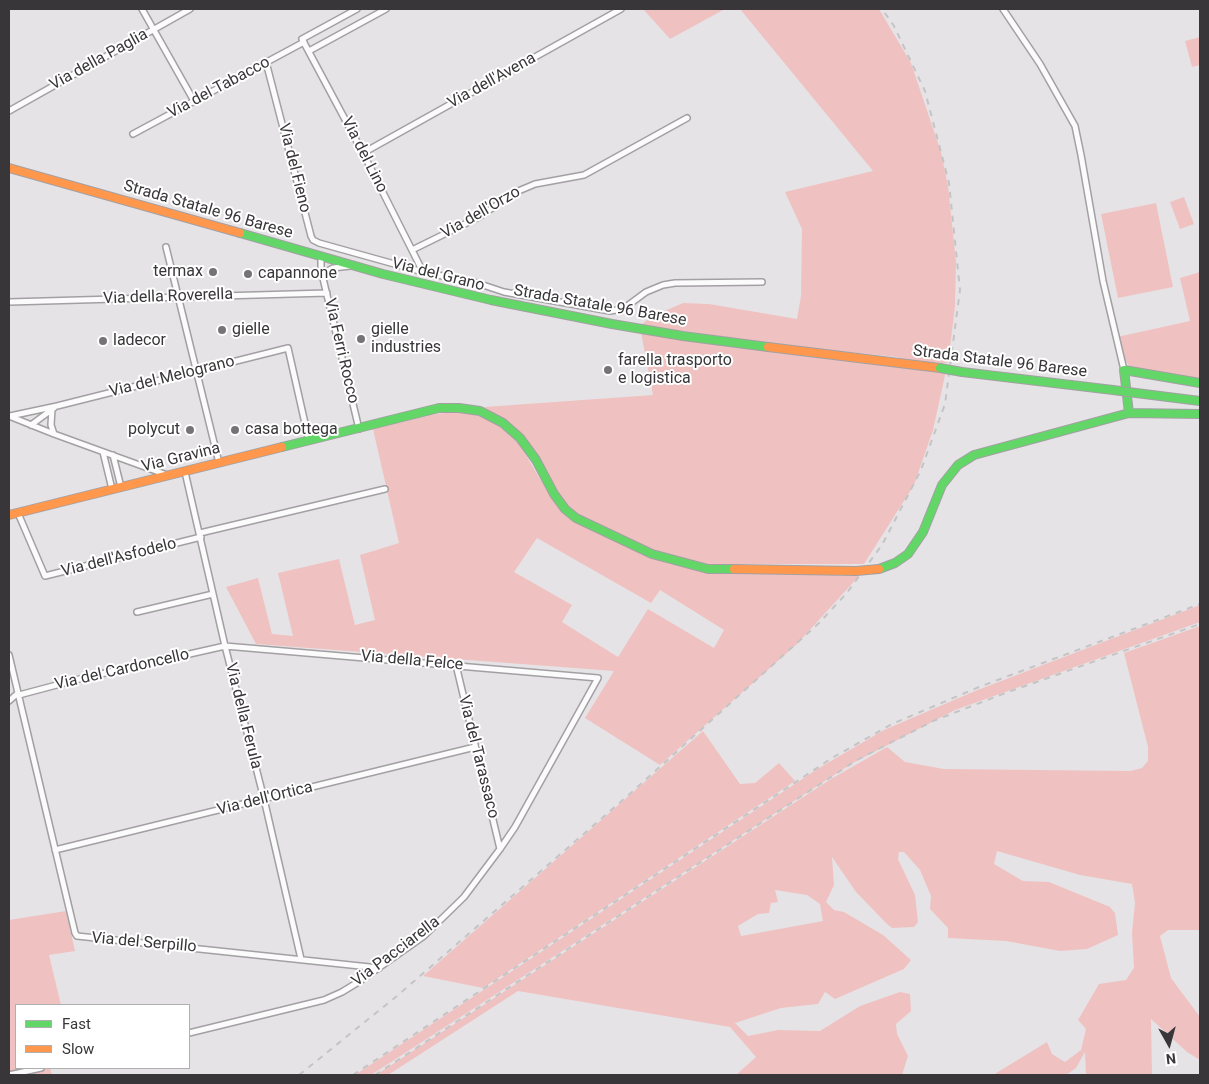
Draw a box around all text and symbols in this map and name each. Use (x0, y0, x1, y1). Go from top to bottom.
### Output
street label: Via della Paglia (47, 25, 151, 95)
street label: Via dell'Avena (445, 49, 539, 113)
street label: Via del Tabacco (165, 53, 273, 123)
street label: Via del Lino (337, 114, 391, 196)
street label: Via del Fieno (274, 121, 314, 215)
street label: Strada Statale 96 Barese (121, 177, 295, 243)
street label: Via dell'Orzo (438, 183, 524, 243)
street label: Via del Grano (390, 254, 486, 296)
place label: termax (153, 262, 203, 282)
place label: capannone (258, 264, 337, 284)
marker: termax (207, 266, 219, 278)
marker: capannone (242, 268, 254, 280)
street label: Strada Statale 96 Barese (512, 281, 688, 331)
street label: Via della Roverella (103, 285, 233, 309)
street label: Via Ferri Rocco (320, 296, 362, 406)
place label: gielle (232, 320, 270, 340)
place label: gielle industries (371, 320, 441, 358)
marker: gielle (216, 324, 228, 336)
place label: ladecor (113, 331, 166, 351)
marker: gielle industries (355, 333, 367, 345)
marker: ladecor (97, 335, 109, 347)
street label: Strada Statale 96 Barese (912, 342, 1088, 382)
place label: farella trasporto e logistica (618, 351, 732, 389)
street label: Via del Melograno (107, 352, 237, 402)
marker: farella trasporto e logistica (602, 364, 614, 376)
place label: polycut (128, 420, 180, 440)
place label: casa bottega (245, 420, 338, 440)
marker: polycut (184, 424, 196, 436)
marker: casa bottega (229, 424, 241, 436)
street label: Via Gravina (140, 439, 222, 477)
street label: Via dell'Asfodelo (60, 534, 178, 582)
street label: Via del Cardoncello (53, 645, 191, 695)
street label: Via della Felce (360, 647, 464, 675)
street label: Via della Ferula (221, 661, 265, 771)
street label: Via del Tarassaco (453, 694, 503, 820)
street label: Via dell'Ortica (215, 778, 315, 820)
street label: Via Pacciarella (348, 913, 444, 991)
street label: Via del Serpillo (91, 929, 197, 957)
legend (15, 1004, 190, 1069)
text: Fast (62, 1015, 91, 1033)
north arrow (1144, 1019, 1194, 1069)
text: Slow (62, 1040, 94, 1058)
text: N (1165, 1050, 1177, 1067)

